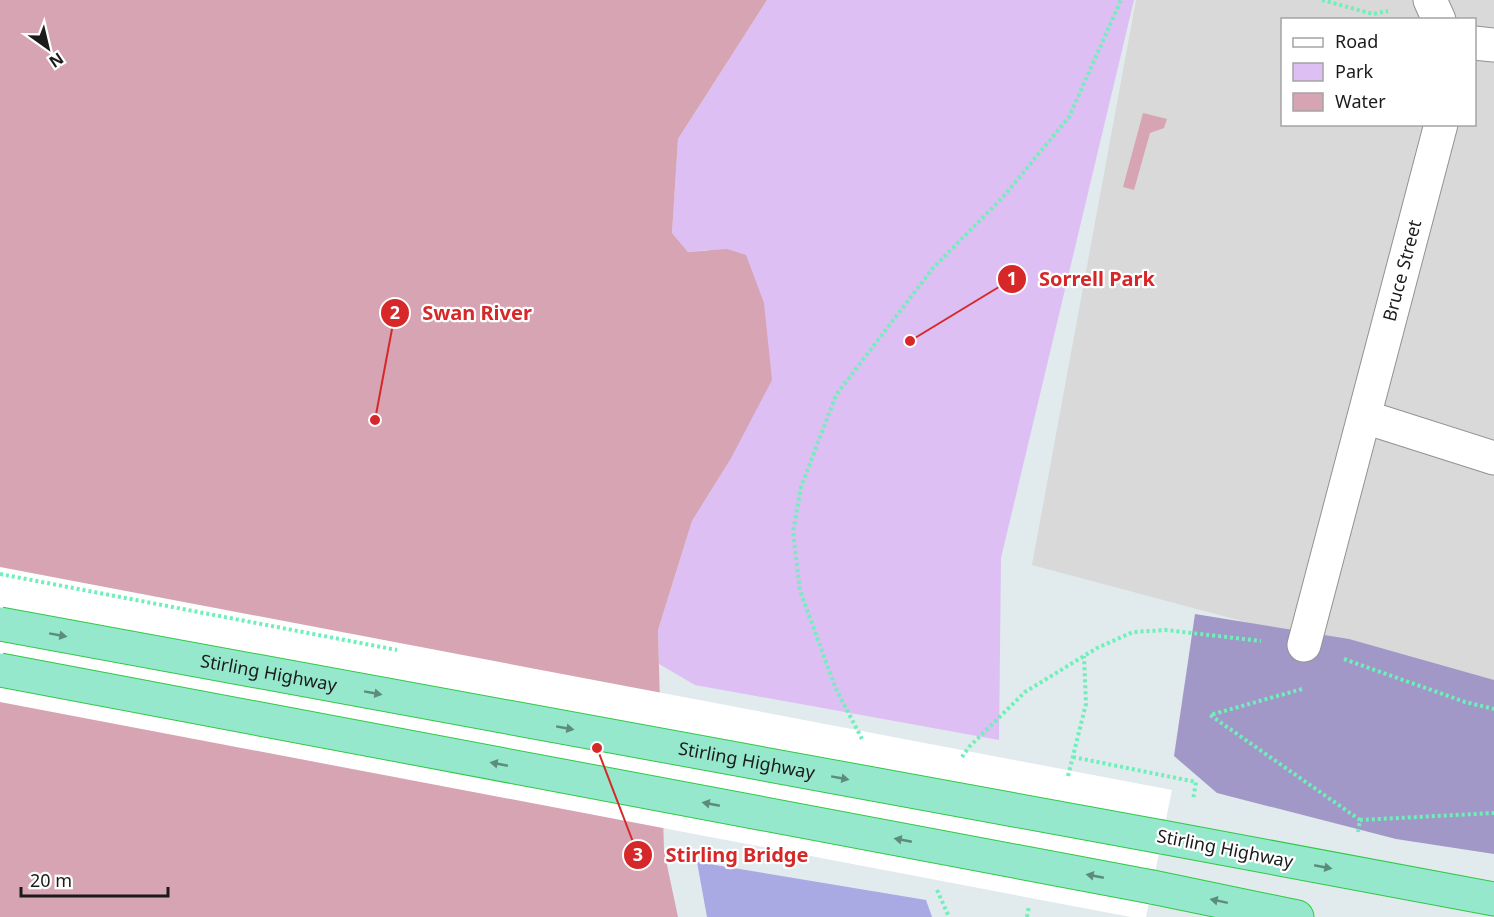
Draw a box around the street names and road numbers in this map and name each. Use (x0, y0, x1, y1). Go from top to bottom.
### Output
street label: Bruce Street (1377, 217, 1426, 324)
street label: Stirling Highway (199, 648, 340, 697)
street label: Stirling Highway (677, 736, 818, 784)
street label: Stirling Highway (1155, 823, 1296, 873)

